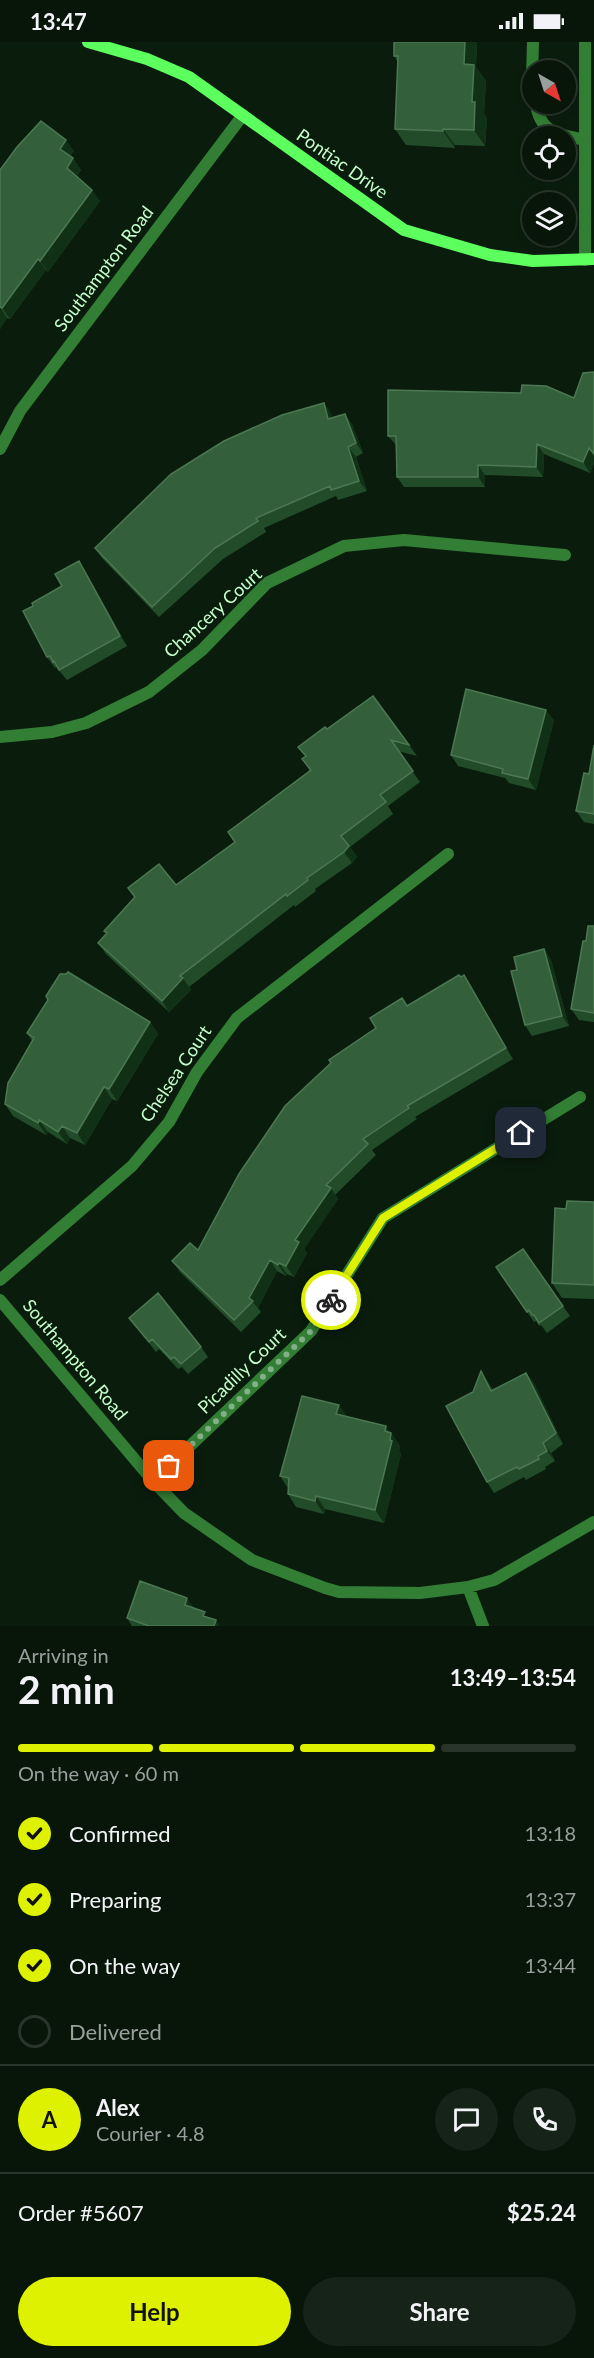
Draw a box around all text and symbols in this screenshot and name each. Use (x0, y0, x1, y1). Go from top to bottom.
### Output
text: 13:47 (30, 8, 87, 35)
north arrow (522, 60, 576, 114)
map controls (522, 60, 576, 246)
street label: Pontiac Drive (293, 124, 393, 203)
button: locate (522, 126, 576, 180)
button: layers (522, 192, 576, 246)
street label: Southampton Road (49, 201, 158, 335)
street label: Chancery Court (159, 562, 266, 662)
street label: Chelsea Court (135, 1021, 216, 1126)
pin (495, 1107, 546, 1158)
icon: home (504, 1116, 537, 1149)
courier (301, 1270, 361, 1330)
icon: bike (315, 1284, 348, 1317)
street label: Southampton Road (19, 1294, 133, 1424)
street label: Picadilly Court (193, 1322, 290, 1418)
pin (143, 1440, 194, 1491)
icon: bag (152, 1449, 185, 1482)
text: Arriving in (18, 1643, 109, 1667)
text: 13:49–13:54 (450, 1664, 576, 1691)
text: 2 min (18, 1666, 115, 1712)
text: On the way · 60 m (18, 1761, 179, 1785)
icon: check (18, 1817, 51, 1850)
text: Confirmed (69, 1820, 171, 1847)
text: 13:18 (525, 1821, 576, 1845)
icon: check (18, 1883, 51, 1916)
text: Preparing (69, 1886, 161, 1913)
text: 13:37 (525, 1887, 576, 1911)
icon: check (18, 1949, 51, 1982)
text: On the way (69, 1952, 180, 1979)
text: 13:44 (525, 1953, 576, 1977)
text: Delivered (69, 2018, 162, 2045)
button: chat (435, 2088, 498, 2151)
button: phone (513, 2088, 576, 2151)
text: Alex (96, 2094, 140, 2121)
text: A (42, 2106, 57, 2133)
text: Courier · 4.8 (96, 2121, 205, 2145)
text: Order #5607 (18, 2199, 144, 2226)
text: $25.24 (507, 2199, 576, 2226)
button: Help (18, 2277, 291, 2346)
button: Share (303, 2277, 576, 2346)

